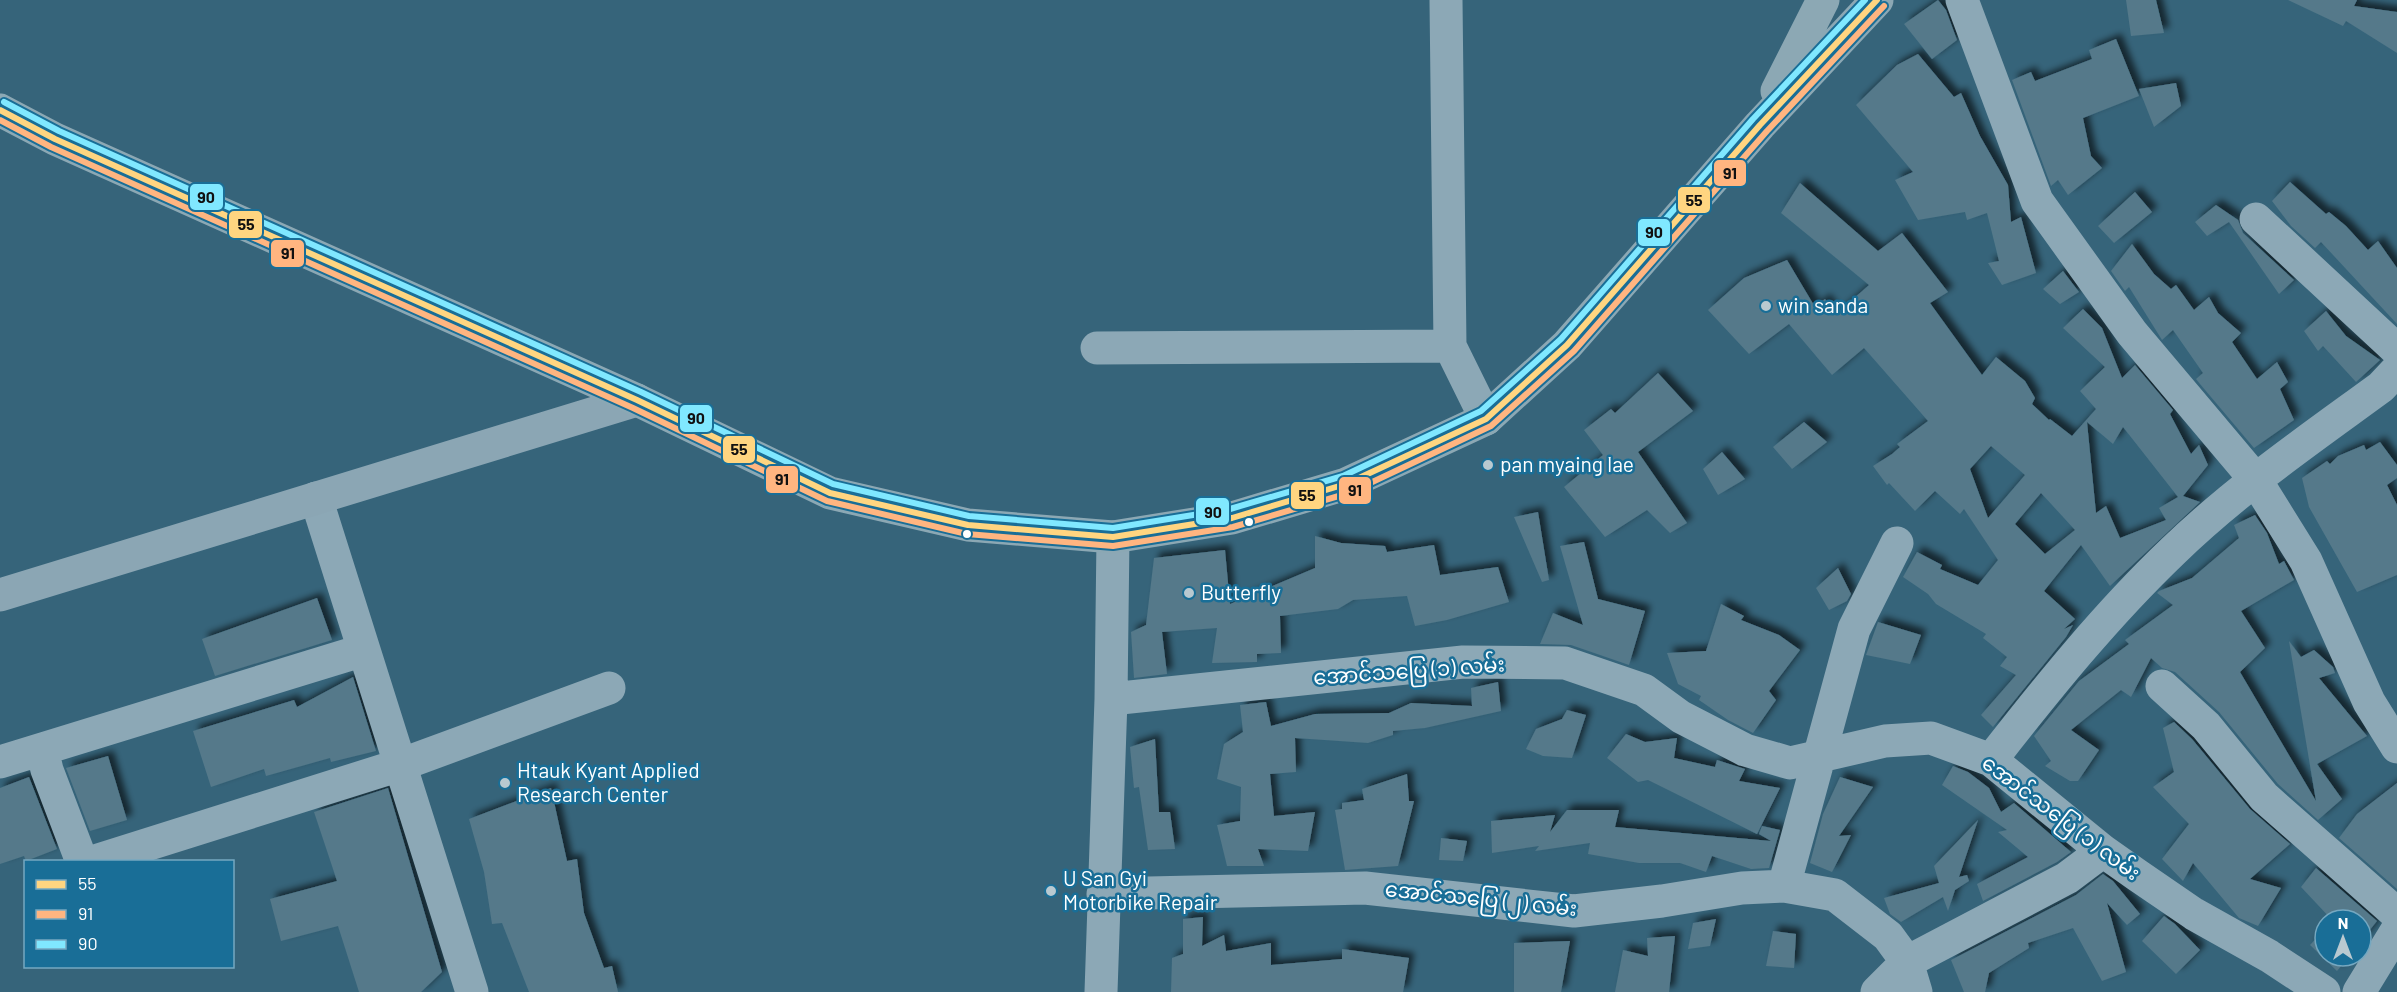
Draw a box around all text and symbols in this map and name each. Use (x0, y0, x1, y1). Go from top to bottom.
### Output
line badge: 91 (1713, 159, 1747, 187)
text: 91 (1723, 163, 1737, 182)
line badge: 90 (189, 183, 224, 211)
line badge: 55 (1677, 186, 1711, 214)
text: 90 (197, 187, 215, 206)
text: 55 (1685, 190, 1703, 209)
line badge: 55 (228, 210, 263, 239)
text: 55 (237, 214, 255, 233)
line badge: 90 (1637, 218, 1671, 247)
text: 90 (1645, 222, 1663, 241)
line badge: 91 (270, 239, 305, 268)
text: 91 (281, 243, 295, 262)
place label: win sanda (1778, 292, 1868, 317)
marker: win sanda (1759, 299, 1773, 313)
line badge: 90 (679, 404, 713, 433)
text: 90 (687, 408, 705, 427)
line badge: 55 (722, 435, 756, 464)
text: 55 (730, 439, 748, 458)
place label: pan myaing lae (1500, 451, 1634, 476)
marker: pan myaing lae (1481, 458, 1495, 472)
line badge: 91 (765, 465, 799, 494)
text: 91 (775, 469, 789, 488)
line badge: 91 (1338, 476, 1372, 505)
text: 91 (1348, 480, 1362, 499)
line badge: 55 (1290, 481, 1325, 510)
text: 55 (1298, 485, 1316, 504)
line badge: 90 (1195, 497, 1230, 526)
text: 90 (1204, 502, 1222, 521)
unlabelled marker (1243, 516, 1255, 528)
unlabelled marker (961, 528, 973, 540)
place label: Butterfly (1201, 579, 1281, 604)
marker: Butterfly (1182, 586, 1196, 600)
street label: အောင်သပြေ (၁) လမ်း (1312, 648, 1506, 695)
street label: အောင်သပြေ (၁) လမ်း (1974, 747, 2147, 889)
place label: Htauk Kyant Applied Research Center (517, 757, 700, 806)
marker: Htauk Kyant Applied Research Center (498, 776, 512, 790)
legend (24, 860, 234, 968)
place label: U San Gyi Motorbike Repair (1063, 865, 1218, 914)
text: 55 (78, 872, 97, 894)
street label: အောင်သပြေ (၂) လမ်း (1383, 873, 1579, 926)
marker: U San Gyi Motorbike Repair (1044, 884, 1058, 898)
text: 91 (78, 902, 93, 924)
north arrow (2313, 908, 2373, 968)
text: N (2338, 913, 2348, 932)
text: 90 (78, 932, 98, 954)

